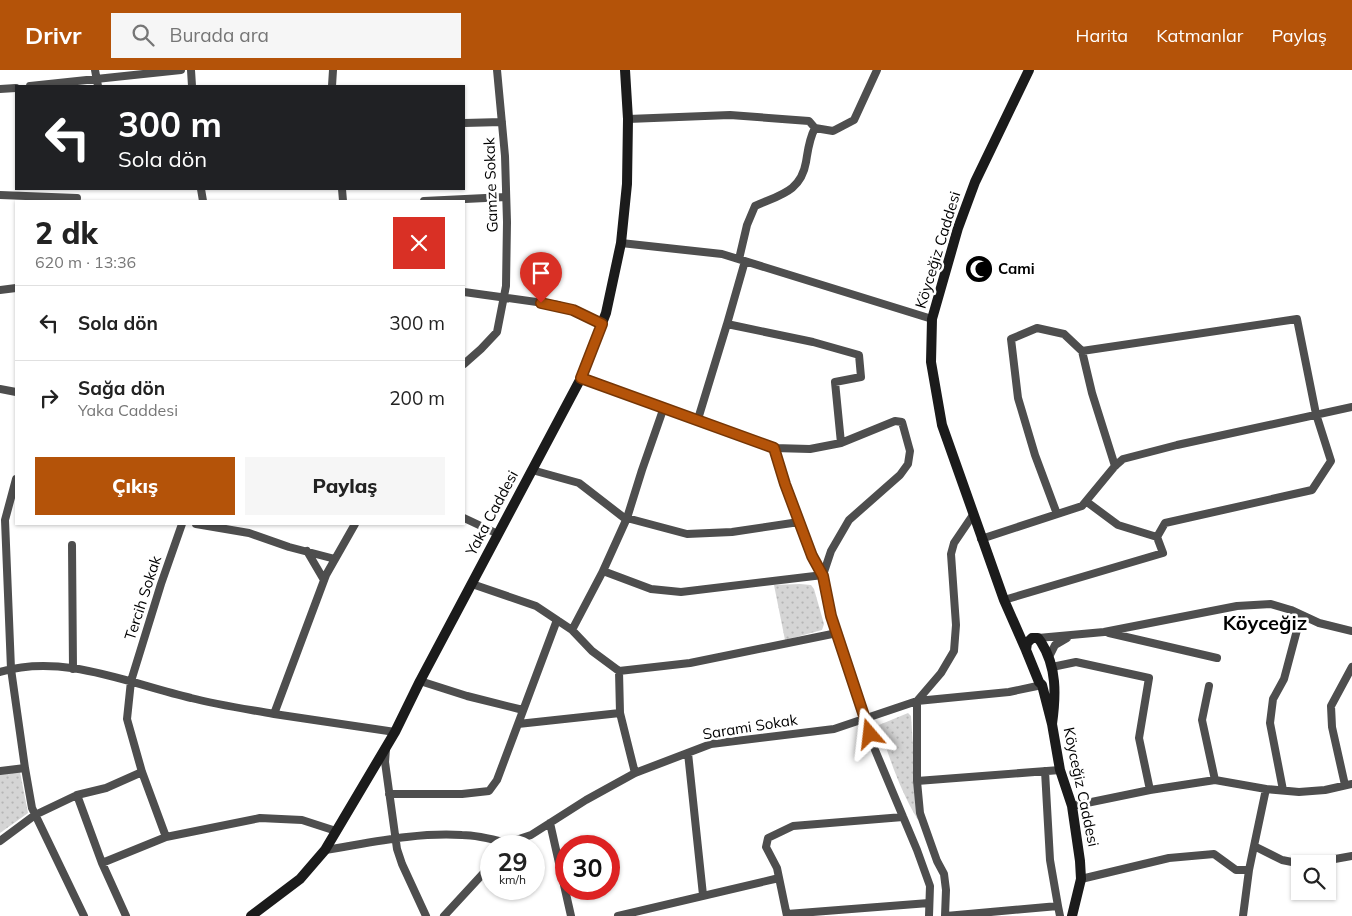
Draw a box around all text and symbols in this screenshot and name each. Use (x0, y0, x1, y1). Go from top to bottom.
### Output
search box (111, 13, 461, 58)
text: Drivr (25, 20, 81, 50)
icon: search (129, 21, 157, 49)
text: Burada ara (169, 23, 269, 47)
text: Harita (1076, 24, 1128, 47)
text: Katmanlar (1156, 24, 1243, 47)
text: Paylaş (1271, 24, 1327, 47)
text: 300 m (118, 102, 222, 146)
icon: left (35, 105, 100, 170)
street label: Gamze Sokak (479, 137, 502, 233)
text: Sola dön (118, 145, 207, 173)
street label: Köyceğiz Caddesi (911, 189, 964, 311)
text: 2 dk (35, 214, 98, 252)
button: close (393, 217, 445, 269)
text: 620 m · 13:36 (35, 252, 136, 272)
pin (520, 252, 562, 303)
mosque icon: Cami (964, 254, 994, 284)
icon: arrive (527, 259, 555, 287)
place label: Cami (998, 259, 1035, 278)
icon: left (35, 309, 63, 337)
text: Sola dön (78, 311, 158, 335)
text: 300 m (389, 311, 445, 335)
text: Sağa dön (78, 376, 165, 400)
icon: right (35, 384, 63, 412)
text: 200 m (389, 386, 445, 410)
text: Yaka Caddesi (78, 400, 178, 420)
button: Çıkış (35, 457, 235, 515)
button: Paylaş (245, 457, 445, 515)
street label: Yaka Caddesi (461, 467, 522, 559)
street label: Tercih Sokak (120, 553, 165, 642)
district label: Köyceğiz (1223, 610, 1307, 635)
position arrow (843, 707, 895, 759)
street label: Sarami Sokak (701, 710, 799, 743)
street label: Köyceğiz Caddesi (1060, 725, 1103, 848)
speed limit sign: 30 (555, 835, 620, 900)
text: 29 (497, 846, 528, 877)
map controls (1291, 855, 1336, 900)
button: search (1291, 855, 1336, 900)
text: km/h (499, 872, 526, 887)

